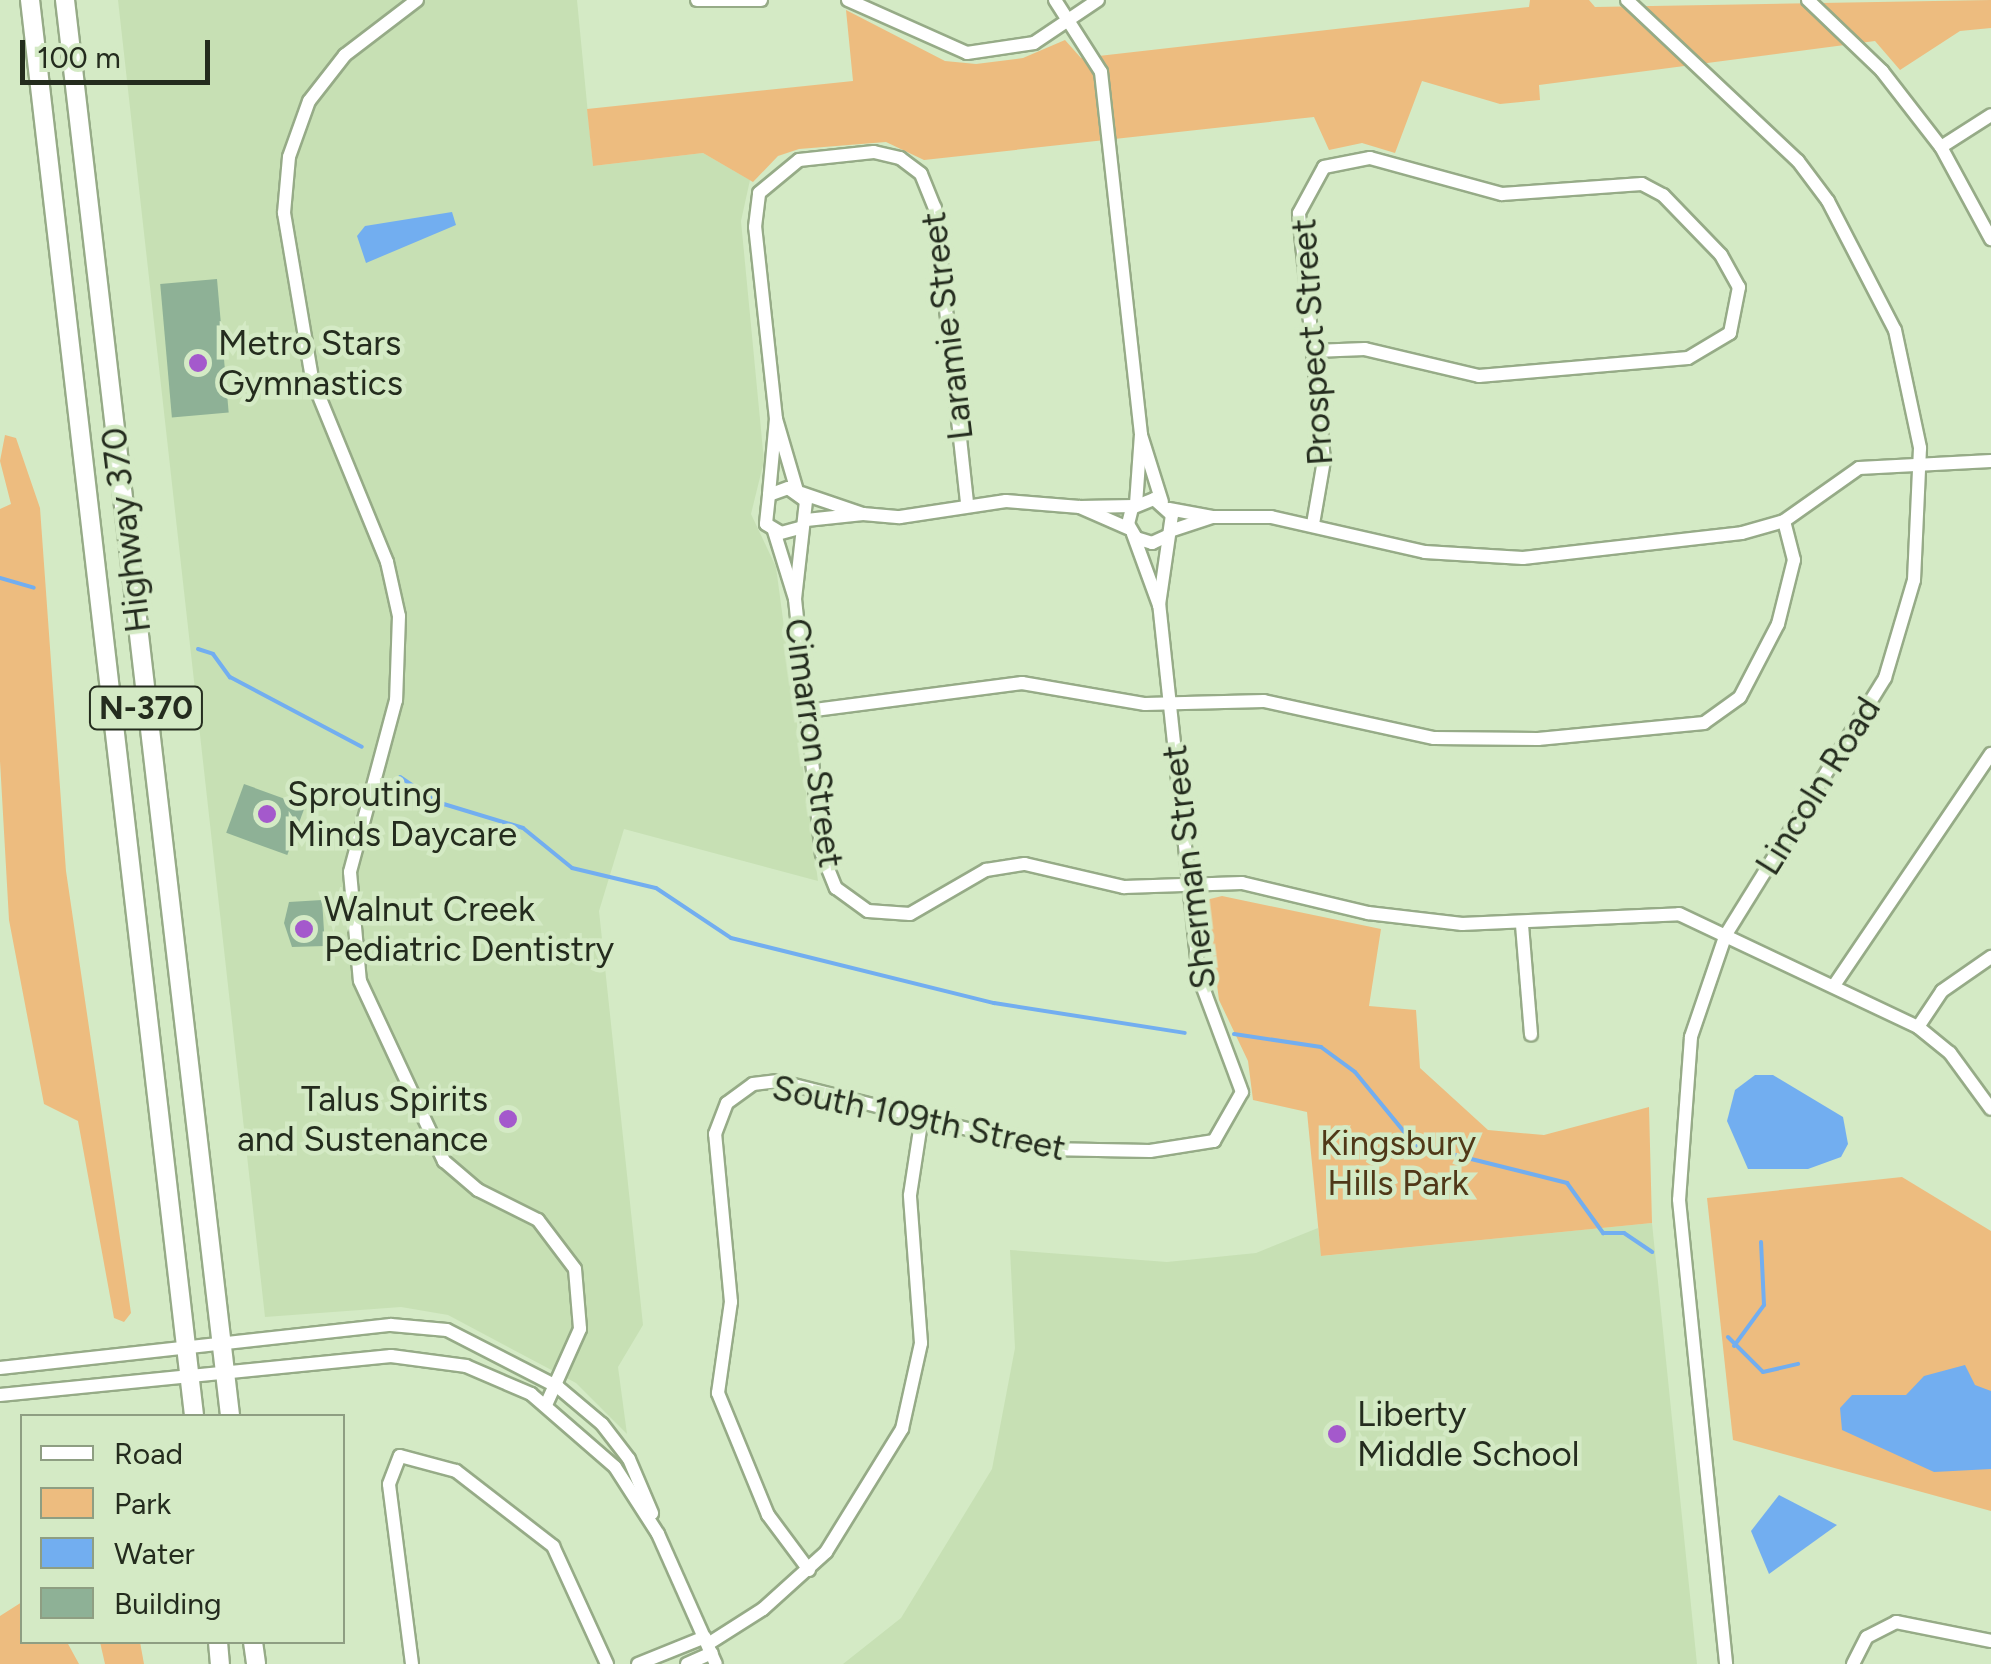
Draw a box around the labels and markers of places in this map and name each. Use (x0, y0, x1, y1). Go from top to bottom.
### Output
place label: Metro Stars Gymnastics (218, 322, 403, 404)
marker: Metro Stars Gymnastics (187, 352, 209, 374)
place label: Sprouting Minds Daycare (287, 773, 517, 855)
marker: Sprouting Minds Daycare (256, 803, 278, 825)
place label: Walnut Creek Pediatric Dentistry (324, 888, 614, 970)
marker: Walnut Creek Pediatric Dentistry (293, 918, 315, 940)
place label: Talus Spirits and Sustenance (237, 1078, 488, 1160)
marker: Talus Spirits and Sustenance (497, 1108, 519, 1130)
place label: Liberty Middle School (1357, 1393, 1579, 1475)
marker: Liberty Middle School (1326, 1423, 1348, 1445)

